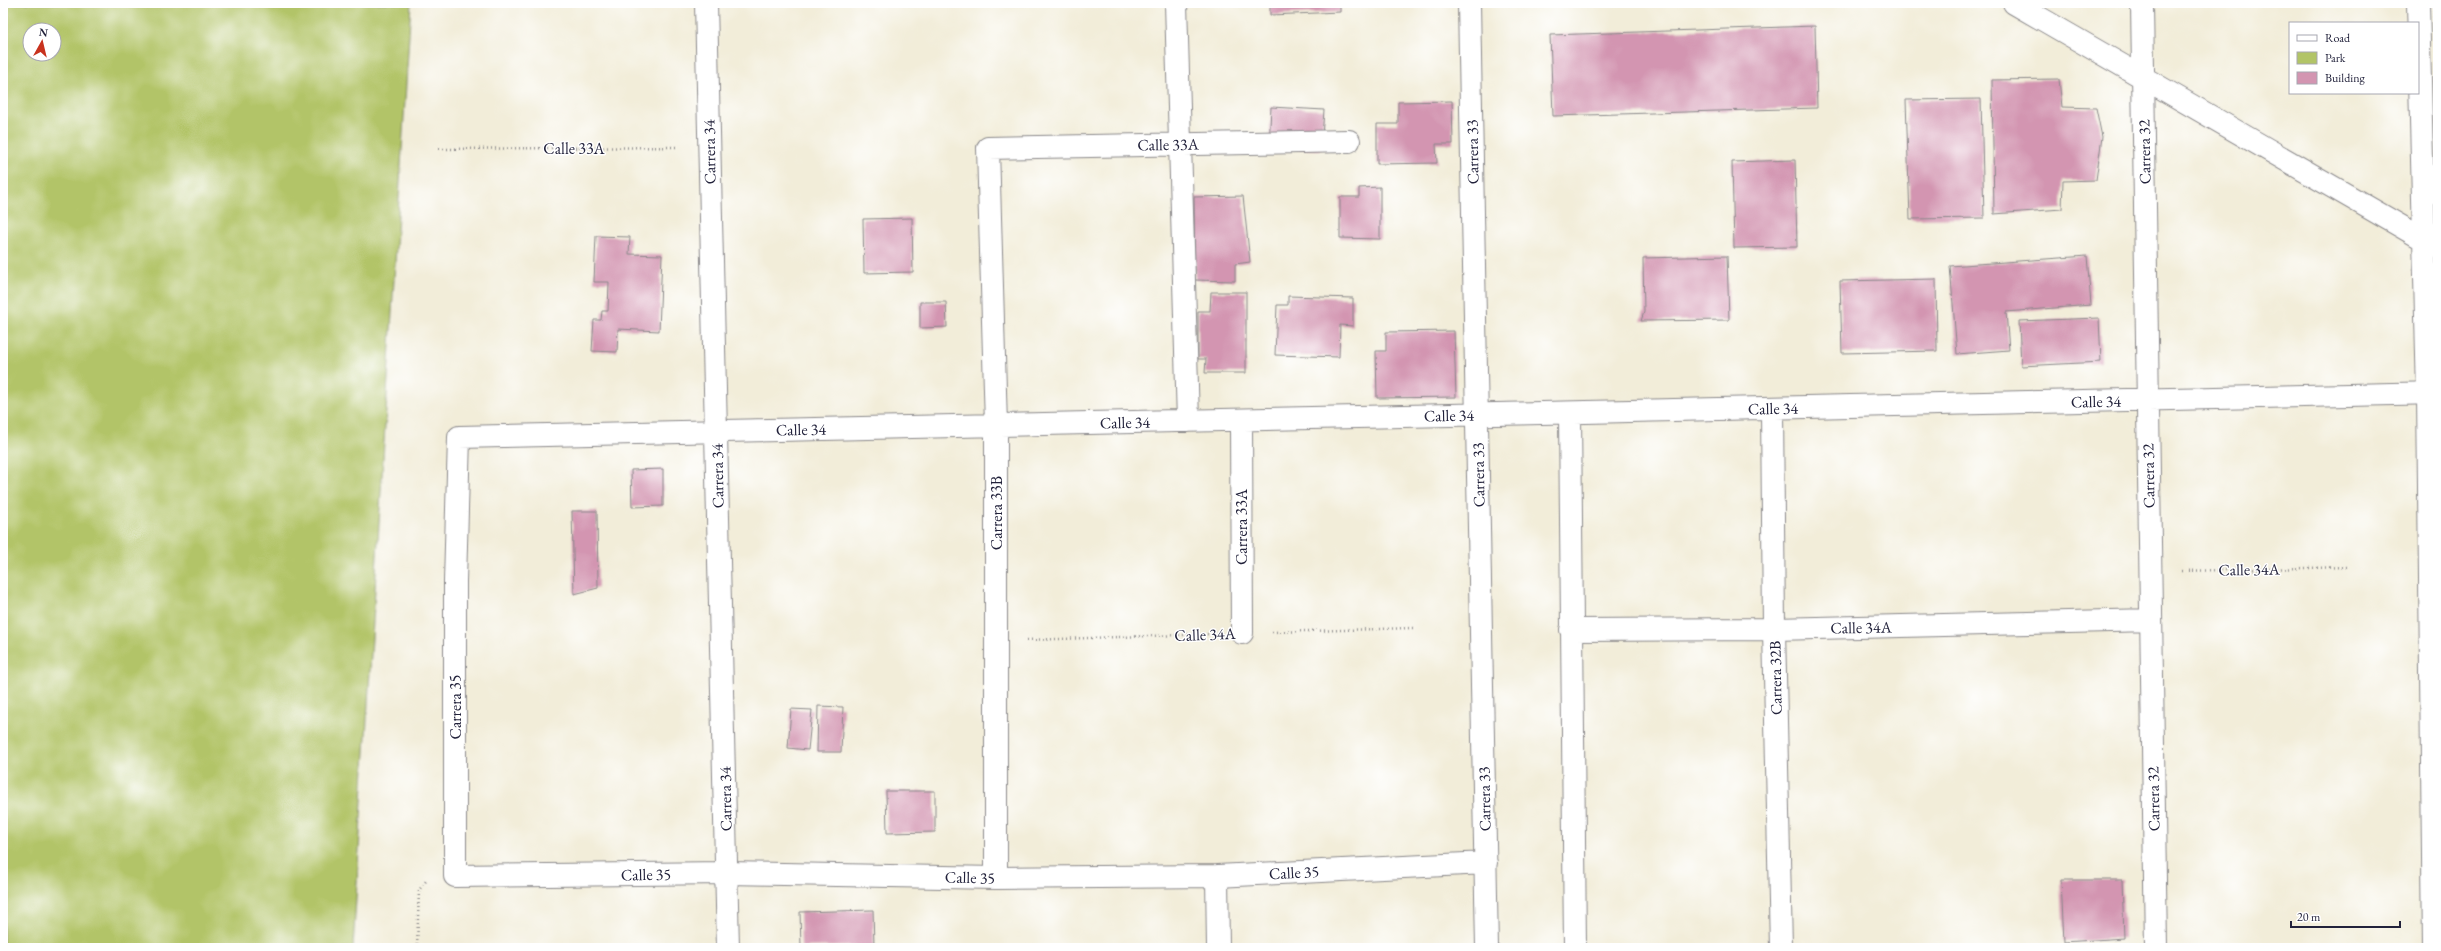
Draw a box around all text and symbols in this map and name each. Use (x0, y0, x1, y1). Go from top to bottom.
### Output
north arrow (22, 22, 62, 62)
legend (2289, 22, 2419, 94)
text: N (38, 25, 49, 40)
text: Road (2325, 30, 2351, 46)
text: Park (2325, 50, 2346, 66)
text: Building (2325, 70, 2366, 86)
street label: Carrera 34 (698, 119, 721, 185)
street label: Carrera 33 (1461, 119, 1484, 185)
street label: Carrera 32 (2133, 119, 2156, 185)
street label: Calle 33A (1137, 133, 1200, 156)
street label: Calle 33A (543, 138, 606, 159)
street label: Calle 34 (2071, 391, 2122, 412)
street label: Calle 34 (1748, 398, 1799, 419)
street label: Calle 34 (1424, 405, 1475, 426)
street label: Calle 34 (1100, 412, 1151, 433)
street label: Calle 34 (776, 419, 827, 440)
street label: Carrera 33 (1467, 442, 1490, 508)
street label: Carrera 34 (706, 443, 729, 509)
street label: Carrera 32 (2137, 443, 2160, 509)
street label: Carrera 33B (986, 476, 1007, 550)
street label: Carrera 33A (1231, 488, 1252, 565)
street label: Calle 34A (2218, 558, 2281, 581)
street label: Calle 34A (1830, 616, 1893, 639)
street label: Calle 34A (1174, 623, 1237, 646)
street label: Carrera 32B (1764, 641, 1787, 715)
street label: Carrera 35 (445, 675, 466, 739)
street label: Carrera 34 (714, 766, 737, 832)
street label: Carrera 33 (1473, 766, 1496, 832)
street label: Carrera 32 (2142, 766, 2165, 832)
street label: Calle 35 (1268, 861, 1320, 884)
street label: Calle 35 (621, 864, 671, 885)
street label: Calle 35 (945, 867, 995, 888)
scale bar (2291, 903, 2400, 929)
text: 20 m (2297, 909, 2321, 925)

